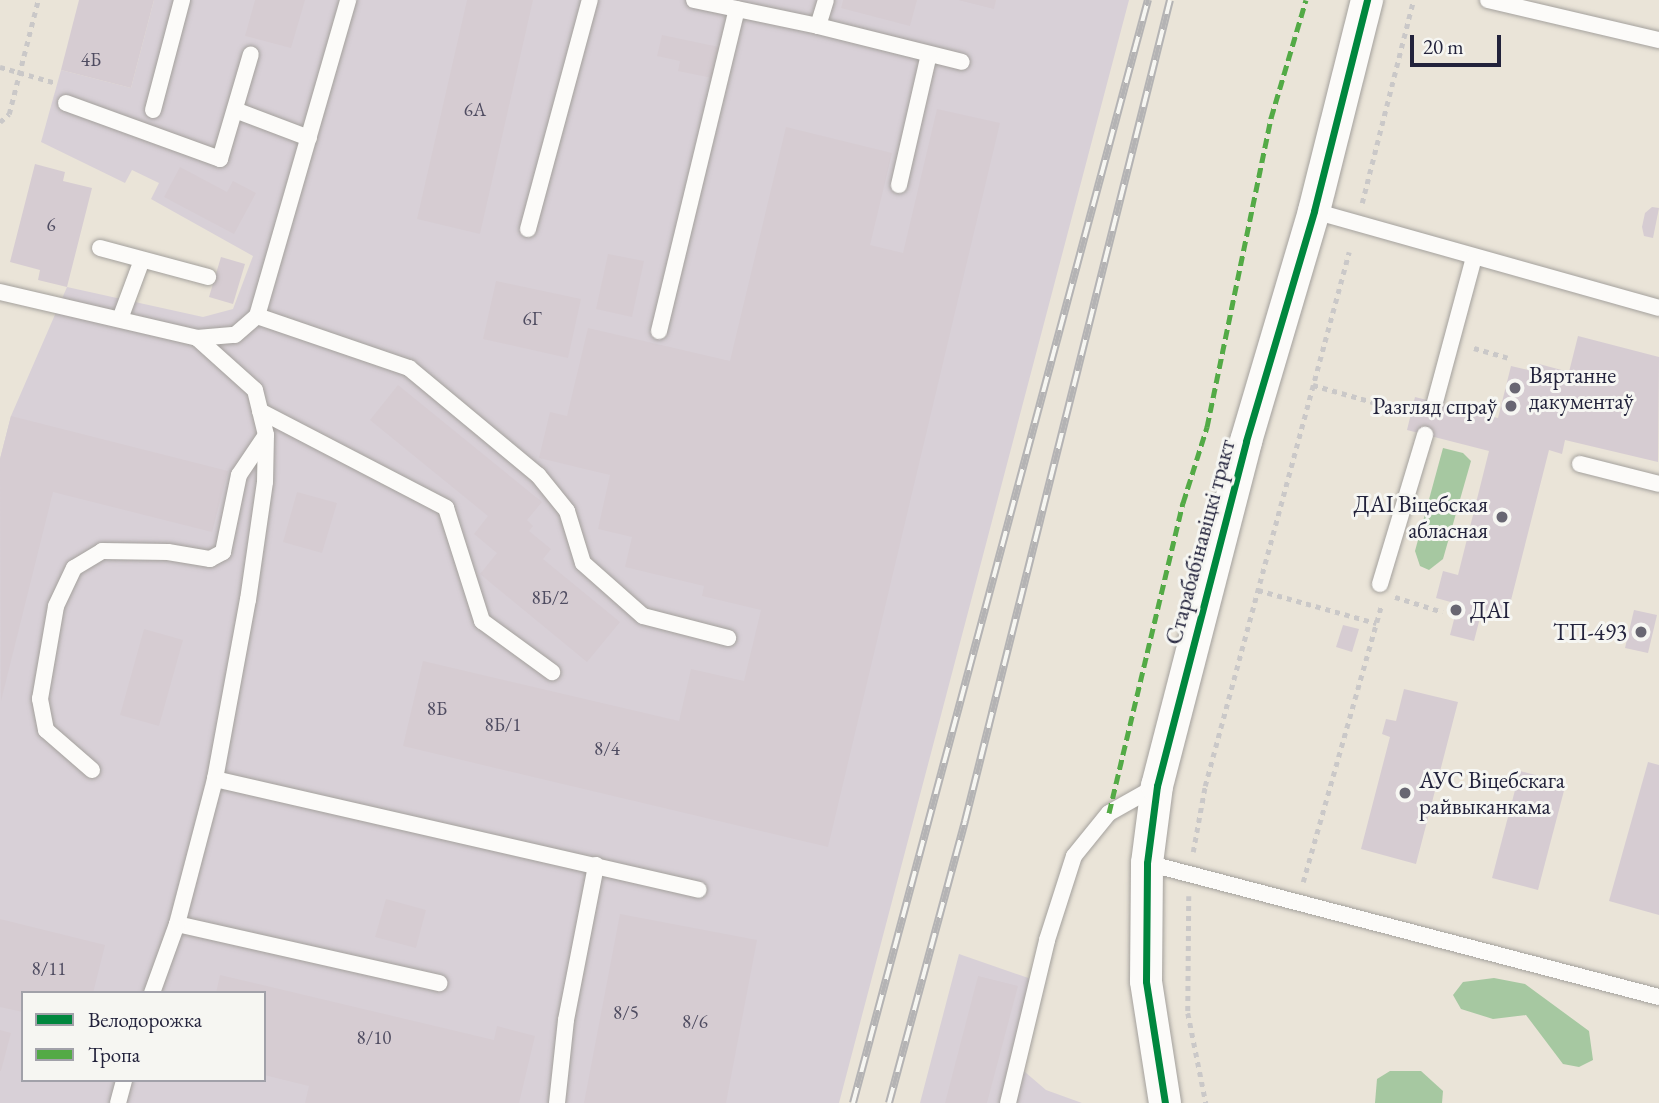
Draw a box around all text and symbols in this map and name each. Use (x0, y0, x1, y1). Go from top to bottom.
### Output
scale bar (1414, 21, 1505, 65)
text: 20 m (1423, 33, 1464, 60)
house number: 4Б (81, 49, 101, 71)
house number: 6А (464, 99, 486, 121)
house number: 6 (46, 214, 56, 236)
house number: 6Г (523, 308, 541, 330)
place label: Вяртанне дакументаў (1529, 361, 1633, 415)
marker: Вяртанне дакументаў (1507, 380, 1523, 396)
place label: Разгляд спраў (1373, 392, 1497, 420)
marker: Разгляд спраў (1503, 398, 1519, 414)
street label: Старабабінавіцкі тракт (1159, 436, 1241, 648)
place label: ДАІ Віцебская абласная (1354, 490, 1488, 544)
marker: ДАІ Віцебская абласная (1494, 509, 1510, 525)
house number: 8Б/2 (532, 587, 568, 609)
place label: ДАІ (1470, 596, 1510, 624)
marker: ДАІ (1448, 602, 1464, 618)
place label: ТП-493 (1553, 618, 1627, 646)
marker: ТП-493 (1633, 624, 1649, 640)
house number: 8Б (427, 698, 447, 720)
house number: 8Б/1 (485, 714, 521, 736)
house number: 8/4 (594, 738, 620, 760)
place label: АУС Віцебскага райвыканкама (1419, 766, 1565, 820)
marker: АУС Віцебскага райвыканкама (1397, 785, 1413, 801)
house number: 8/11 (32, 958, 66, 980)
legend (21, 991, 266, 1082)
house number: 8/5 (613, 1002, 639, 1024)
text: Велодорожка (88, 1006, 202, 1033)
house number: 8/6 (682, 1011, 708, 1033)
house number: 8/10 (357, 1027, 391, 1049)
text: Тропа (88, 1041, 140, 1068)

